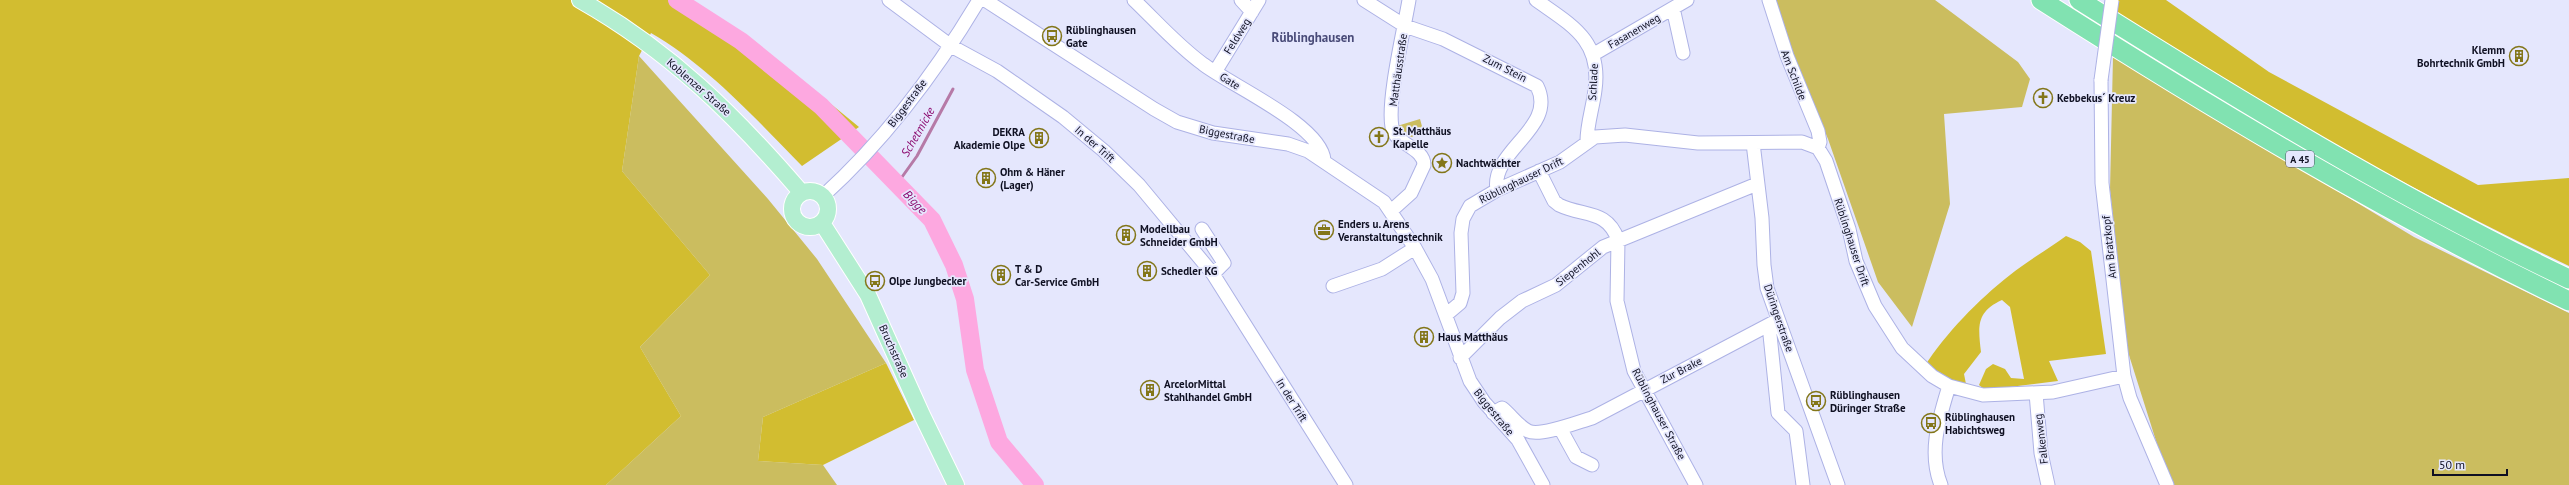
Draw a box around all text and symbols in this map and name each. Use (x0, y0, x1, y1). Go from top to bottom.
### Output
street label: Fasanenweg (1605, 10, 1663, 52)
street label: Feldweg (1221, 15, 1254, 57)
place label: Rüblinghausen Gate (1066, 23, 1136, 50)
bus stop icon: Rüblinghausen Gate (1041, 25, 1063, 47)
district label: Rüblinghausen (1272, 29, 1354, 46)
street label: Matthäusstraße (1386, 32, 1410, 107)
place label: Klemm Bohrtechnik GmbH (2417, 43, 2505, 70)
building icon: Klemm Bohrtechnik GmbH (2508, 45, 2530, 67)
street label: Am Schilde (1778, 48, 1810, 103)
street label: Zum Stein (1481, 51, 1529, 85)
street label: Koblenzer Straße (664, 55, 734, 119)
street label: Schlade (1585, 63, 1601, 101)
street label: Gate (1217, 69, 1243, 93)
street label: Biggestraße (884, 76, 930, 130)
church icon: Kebbekus´ Kreuz (2032, 87, 2054, 109)
place label: Kebbekus´ Kreuz (2057, 91, 2135, 105)
water label: Schetmicke (897, 104, 938, 159)
street label: Biggestraße (1198, 122, 1256, 146)
street label: In der Trift (1072, 123, 1118, 165)
place label: St. Matthäus Kapelle (1393, 124, 1452, 151)
place label: DEKRA Akademie Olpe (954, 125, 1025, 152)
church icon: St. Matthäus Kapelle (1368, 126, 1390, 148)
building icon: DEKRA Akademie Olpe (1028, 127, 1050, 149)
road number: A 45 (2286, 151, 2314, 167)
place icon: Nachtwächter (1431, 152, 1453, 174)
street label: Rüblinghauser Drift (1477, 154, 1565, 206)
place label: Nachtwächter (1456, 156, 1521, 170)
place label: Ohm & Häner (Lager) (1000, 165, 1065, 192)
building icon: Ohm & Häner (Lager) (975, 167, 997, 189)
water label: Bigge (900, 187, 931, 217)
street label: Rüblinghauser Drift (1831, 196, 1873, 288)
street label: Am Bratzkopf (2099, 214, 2119, 279)
place label: Enders u. Arens Veranstaltungstechnik (1337, 217, 1443, 244)
office icon: Enders u. Arens Veranstaltungstechnik (1313, 219, 1335, 241)
place label: Modellbau Schneider GmbH (1140, 222, 1218, 249)
building icon: Modellbau Schneider GmbH (1115, 224, 1137, 246)
street label: Siepenhohl (1553, 245, 1604, 289)
building icon: Schedler KG (1136, 260, 1158, 282)
place label: T & D Car-Service GmbH (1015, 262, 1099, 289)
building icon: T & D Car-Service GmbH (990, 264, 1012, 286)
place label: Schedler KG (1161, 264, 1218, 278)
bus stop icon: Olpe Jungbecker (864, 270, 886, 292)
place label: Olpe Jungbecker (889, 274, 966, 288)
street label: Düringerstraße (1761, 282, 1797, 354)
street label: Bruchstraße (876, 322, 912, 380)
building icon: Haus Matthäus (1413, 326, 1435, 348)
place label: Haus Matthäus (1438, 330, 1508, 344)
street label: Zur Brake (1658, 353, 1704, 386)
street label: Rüblinghauser Straße (1629, 366, 1689, 462)
street label: In der Trift (1273, 376, 1311, 425)
place label: ArcelorMittal Stahlhandel GmbH (1164, 377, 1252, 404)
building icon: ArcelorMittal Stahlhandel GmbH (1139, 379, 1161, 401)
street label: Biggestraße (1471, 386, 1517, 439)
place label: Rüblinghausen Düringer Straße (1830, 388, 1906, 415)
bus stop icon: Rüblinghausen Düringer Straße (1805, 390, 1827, 412)
place label: Rüblinghausen Habichtsweg (1945, 410, 2015, 437)
bus stop icon: Rüblinghausen Habichtsweg (1920, 412, 1942, 434)
street label: Falkenweg (2031, 413, 2051, 465)
scale bar (2433, 451, 2507, 477)
text: 50 m (2439, 457, 2465, 472)

